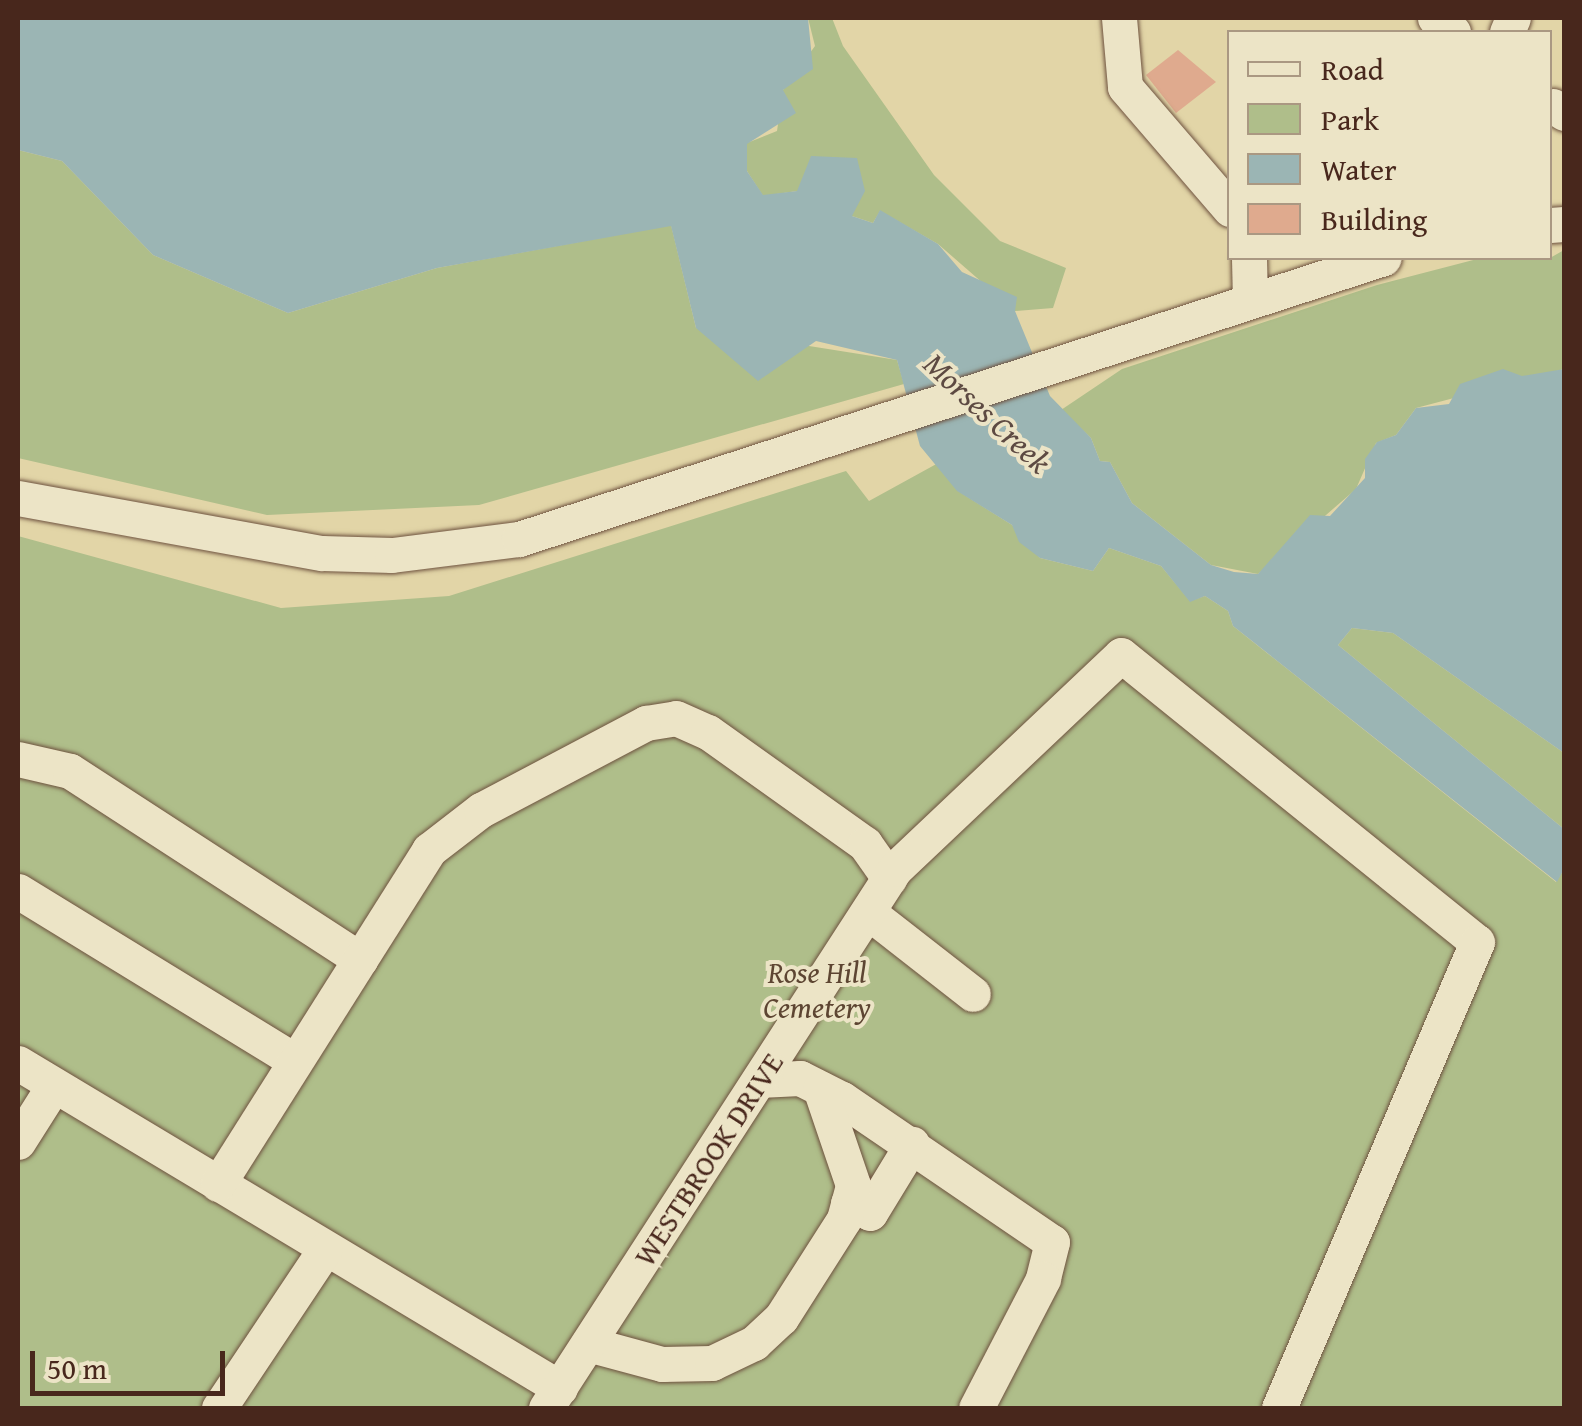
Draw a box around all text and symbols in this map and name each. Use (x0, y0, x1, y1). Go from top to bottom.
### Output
legend (1227, 30, 1552, 260)
text: Road (1321, 47, 1384, 91)
text: Park (1321, 97, 1379, 141)
text: Water (1321, 147, 1397, 191)
text: Building (1321, 197, 1427, 241)
water label: Morses Creek (916, 345, 1058, 481)
park label: Rose Hill Cemetery (763, 954, 871, 1024)
street label: WESTBROOK DRIVE (626, 1046, 790, 1272)
scale bar (35, 1331, 230, 1393)
text: 50 m (47, 1346, 107, 1390)

